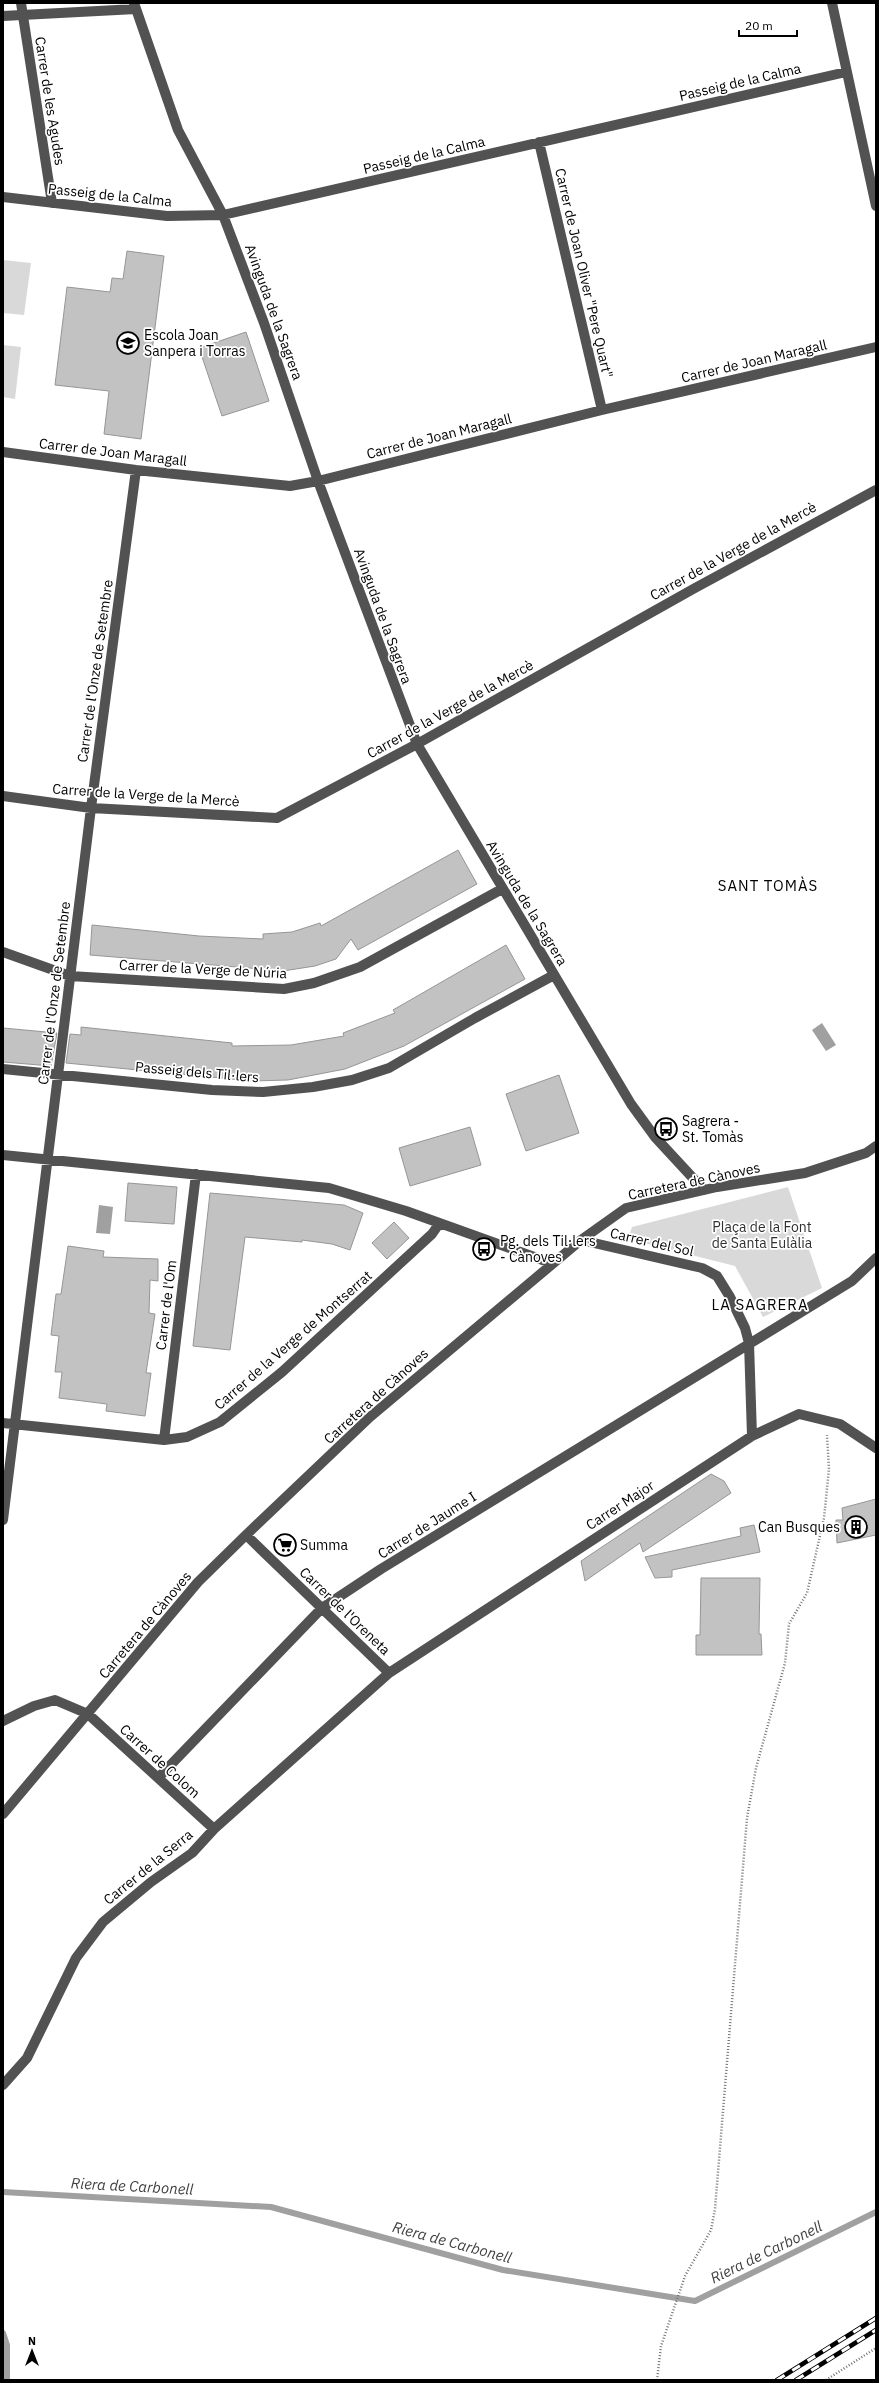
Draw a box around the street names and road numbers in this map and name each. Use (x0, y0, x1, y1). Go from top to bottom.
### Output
street label: Carrer de les Agudes (31, 35, 69, 167)
street label: Passeig de la Calma (677, 59, 803, 105)
street label: Passeig de la Calma (361, 132, 487, 178)
street label: Carrer de Joan Oliver "Pere Quart" (551, 166, 617, 380)
street label: Passeig de la Calma (47, 180, 173, 211)
street label: Avinguda de la Sagrera (241, 242, 307, 383)
street label: Carrer de Joan Maragall (679, 335, 829, 387)
street label: Carrer de Joan Maragall (364, 409, 514, 463)
street label: Carrer de Joan Maragall (38, 434, 188, 470)
street label: Carrer de la Verge de la Mercè (647, 498, 820, 604)
street label: Avinguda de la Sagrera (350, 546, 416, 687)
street label: Carrer de l'Onze de Setembre (73, 578, 117, 764)
street label: Carrer de la Verge de la Mercè (364, 656, 537, 762)
street label: Carrer de la Verge de la Mercè (52, 779, 240, 811)
street label: Avinguda de la Sagrera (482, 837, 572, 969)
street label: Carrer de l'Onze de Setembre (34, 900, 74, 1086)
street label: Carrer de la Verge de Núria (119, 956, 288, 982)
street label: Passeig dels Til·lers (134, 1058, 260, 1086)
street label: Carretera de Cànoves (626, 1158, 762, 1204)
street label: Carrer del Sol (608, 1224, 696, 1260)
street label: Carrer de l'Om (152, 1259, 180, 1351)
street label: Carrer de la Verge de Montserrat (210, 1266, 376, 1414)
street label: Carretera de Cànoves (320, 1344, 432, 1448)
street label: Carrer Major (582, 1476, 658, 1534)
street label: Carrer de Jaume I (374, 1487, 480, 1563)
street label: Carrer de l'Oreneta (296, 1563, 395, 1659)
street label: Carretera de Cànoves (95, 1567, 195, 1682)
street label: Carrer de Colom (116, 1720, 204, 1802)
street label: Carrer de la Serra (100, 1825, 197, 1909)

